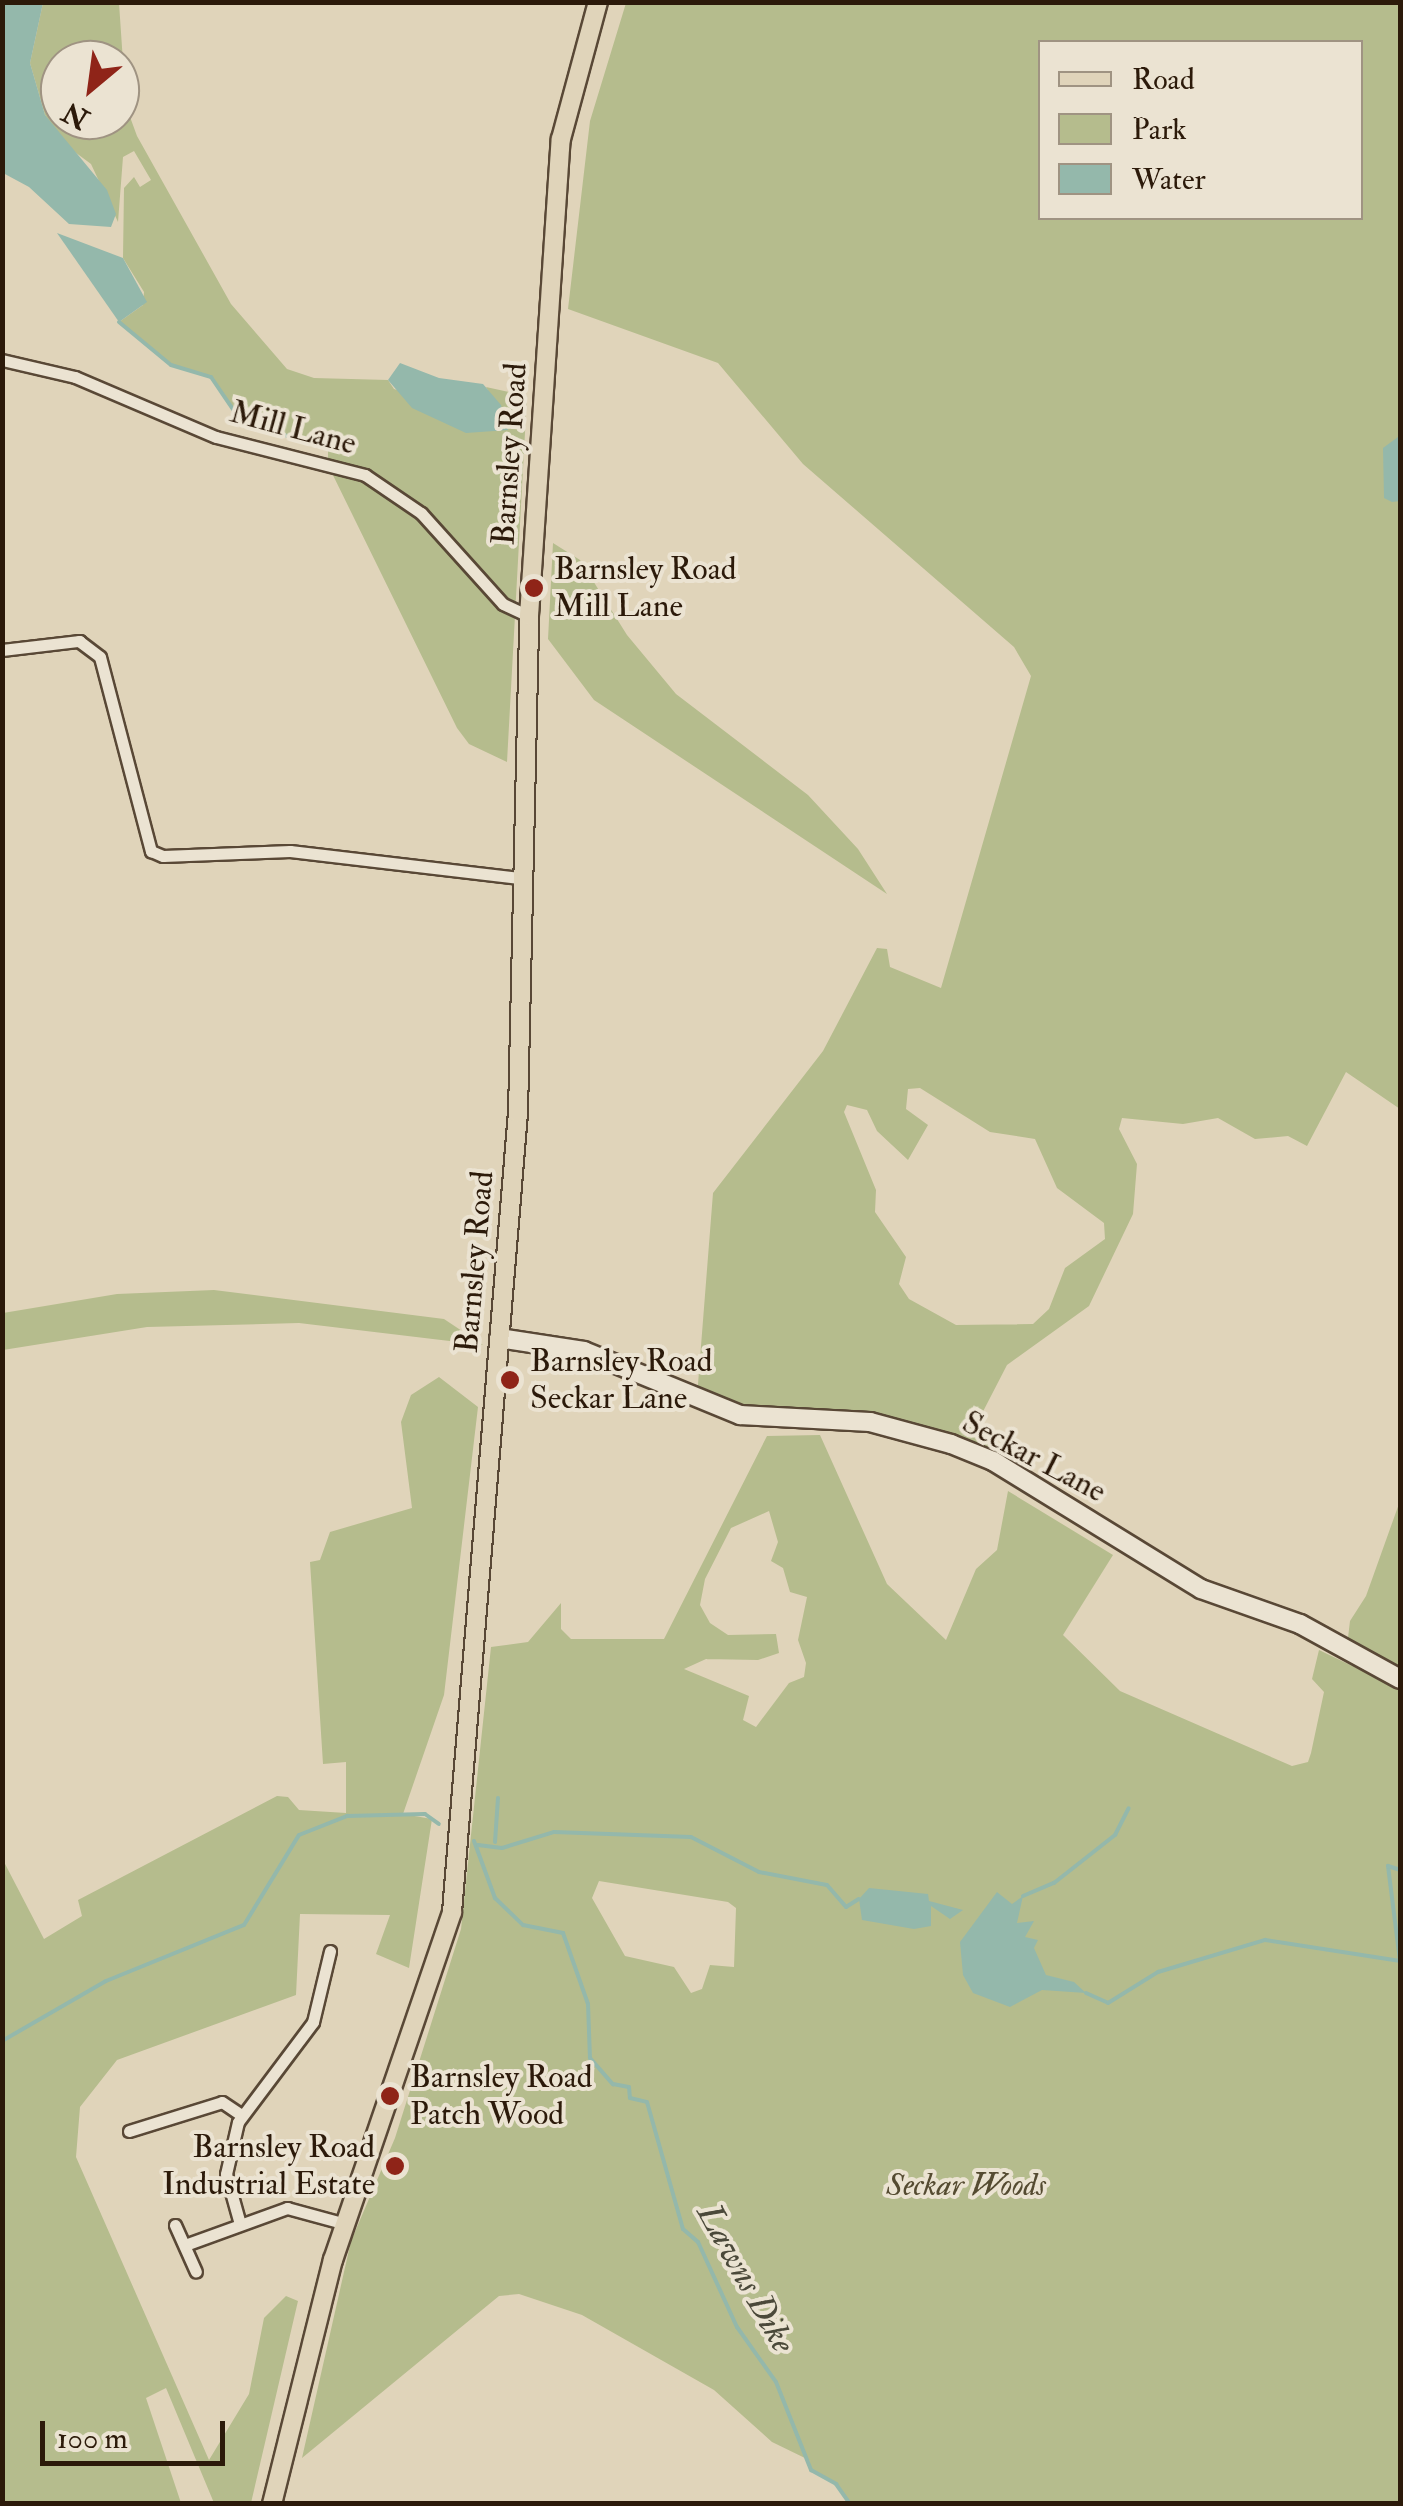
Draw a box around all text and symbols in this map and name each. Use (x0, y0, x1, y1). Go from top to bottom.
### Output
north arrow (40, 40, 140, 140)
legend (1038, 40, 1363, 220)
text: Road (1132, 61, 1195, 98)
text: N (57, 94, 96, 136)
text: Park (1132, 111, 1187, 148)
text: Water (1132, 161, 1206, 198)
street label: Barnsley Road (484, 362, 536, 546)
street label: Mill Lane (226, 393, 360, 463)
place label: Barnsley Road Mill Lane (554, 551, 737, 626)
marker: Barnsley Road Mill Lane (523, 577, 545, 599)
street label: Barnsley Road (448, 1169, 502, 1355)
place label: Barnsley Road Seckar Lane (530, 1343, 713, 1418)
marker: Barnsley Road Seckar Lane (499, 1369, 521, 1391)
street label: Seckar Lane (956, 1403, 1112, 1511)
place label: Barnsley Road Patch Wood (410, 2059, 593, 2134)
marker: Barnsley Road Patch Wood (379, 2085, 401, 2107)
place label: Barnsley Road Industrial Estate (162, 2129, 375, 2204)
marker: Barnsley Road Industrial Estate (384, 2155, 406, 2177)
park label: Seckar Woods (886, 2166, 1046, 2204)
water label: Lawns Dike (688, 2196, 804, 2360)
scale bar (45, 2401, 230, 2463)
text: 100 m (57, 2420, 128, 2457)

